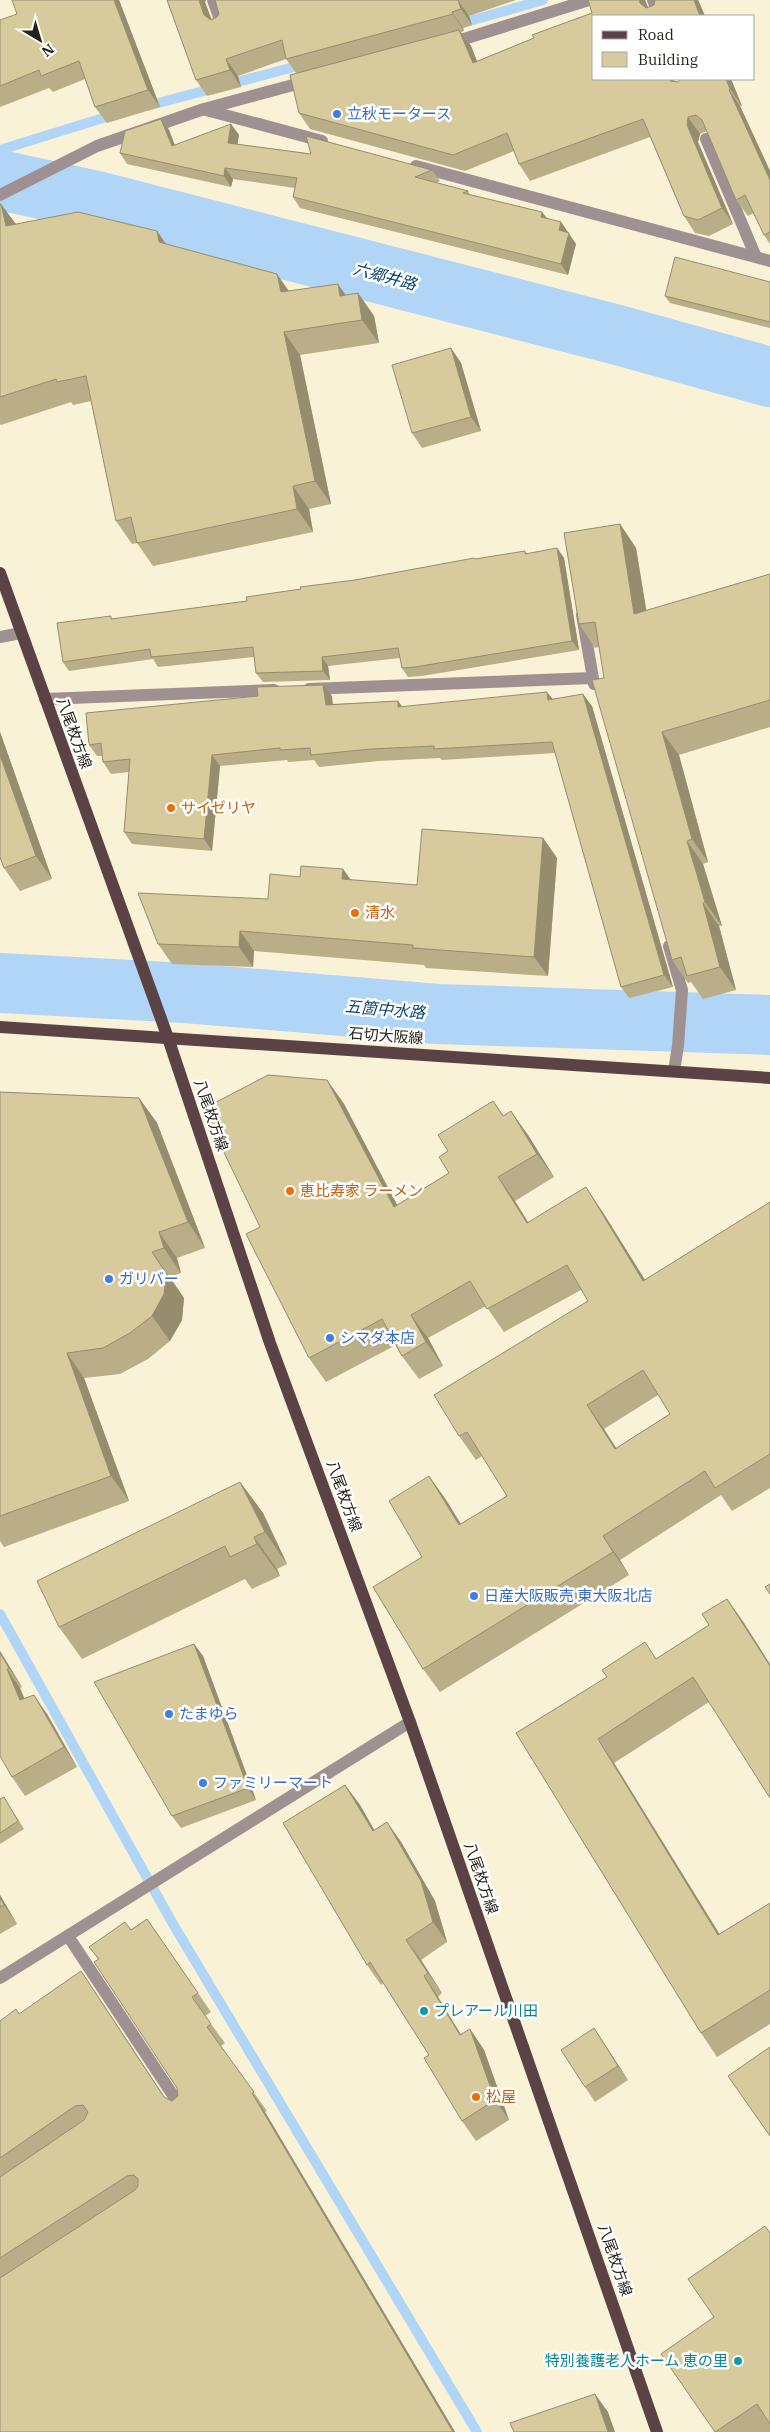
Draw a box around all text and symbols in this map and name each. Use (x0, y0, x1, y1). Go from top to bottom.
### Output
north arrow (15, 15, 65, 65)
legend (592, 15, 755, 80)
text: Road (638, 25, 674, 44)
text: N (38, 40, 58, 61)
text: Building (638, 50, 698, 69)
place label: 立秋モータース (347, 104, 451, 123)
marker: 立秋モータース (331, 108, 343, 120)
water label: 六郷井路 (351, 258, 420, 294)
street label: 八尾枚方線 (53, 694, 96, 771)
place label: サイゼリヤ (181, 798, 256, 817)
marker: サイゼリヤ (165, 802, 177, 814)
place label: 清水 (365, 903, 395, 922)
marker: 清水 (349, 907, 361, 919)
water label: 五箇中水路 (344, 996, 428, 1023)
street label: 石切大阪線 (348, 1023, 424, 1048)
street label: 八尾枚方線 (190, 1076, 233, 1153)
place label: 恵比寿家 ラーメン (300, 1181, 423, 1200)
marker: 恵比寿家 ラーメン (284, 1185, 296, 1197)
place label: ガリバー (119, 1269, 179, 1288)
marker: ガリバー (103, 1273, 115, 1285)
place label: シマダ本店 (340, 1328, 415, 1347)
marker: シマダ本店 (324, 1332, 336, 1344)
street label: 八尾枚方線 (323, 1457, 366, 1534)
place label: 日産大阪販売 東大阪北店 (484, 1586, 652, 1605)
marker: 日産大阪販売 東大阪北店 (468, 1590, 480, 1602)
place label: たまゆら (179, 1704, 239, 1723)
marker: たまゆら (163, 1708, 175, 1720)
place label: ファミリーマート (213, 1773, 333, 1792)
marker: ファミリーマート (197, 1777, 209, 1789)
street label: 八尾枚方線 (460, 1839, 503, 1916)
place label: プレアール川田 (434, 2001, 538, 2020)
marker: プレアール川田 (418, 2005, 430, 2017)
place label: 松屋 (486, 2087, 516, 2106)
marker: 松屋 (470, 2091, 482, 2103)
street label: 八尾枚方線 (594, 2221, 637, 2298)
place label: 特別養護老人ホーム 恵の里 (545, 2351, 728, 2370)
marker: 特別養護老人ホーム 恵の里 (732, 2355, 744, 2367)

